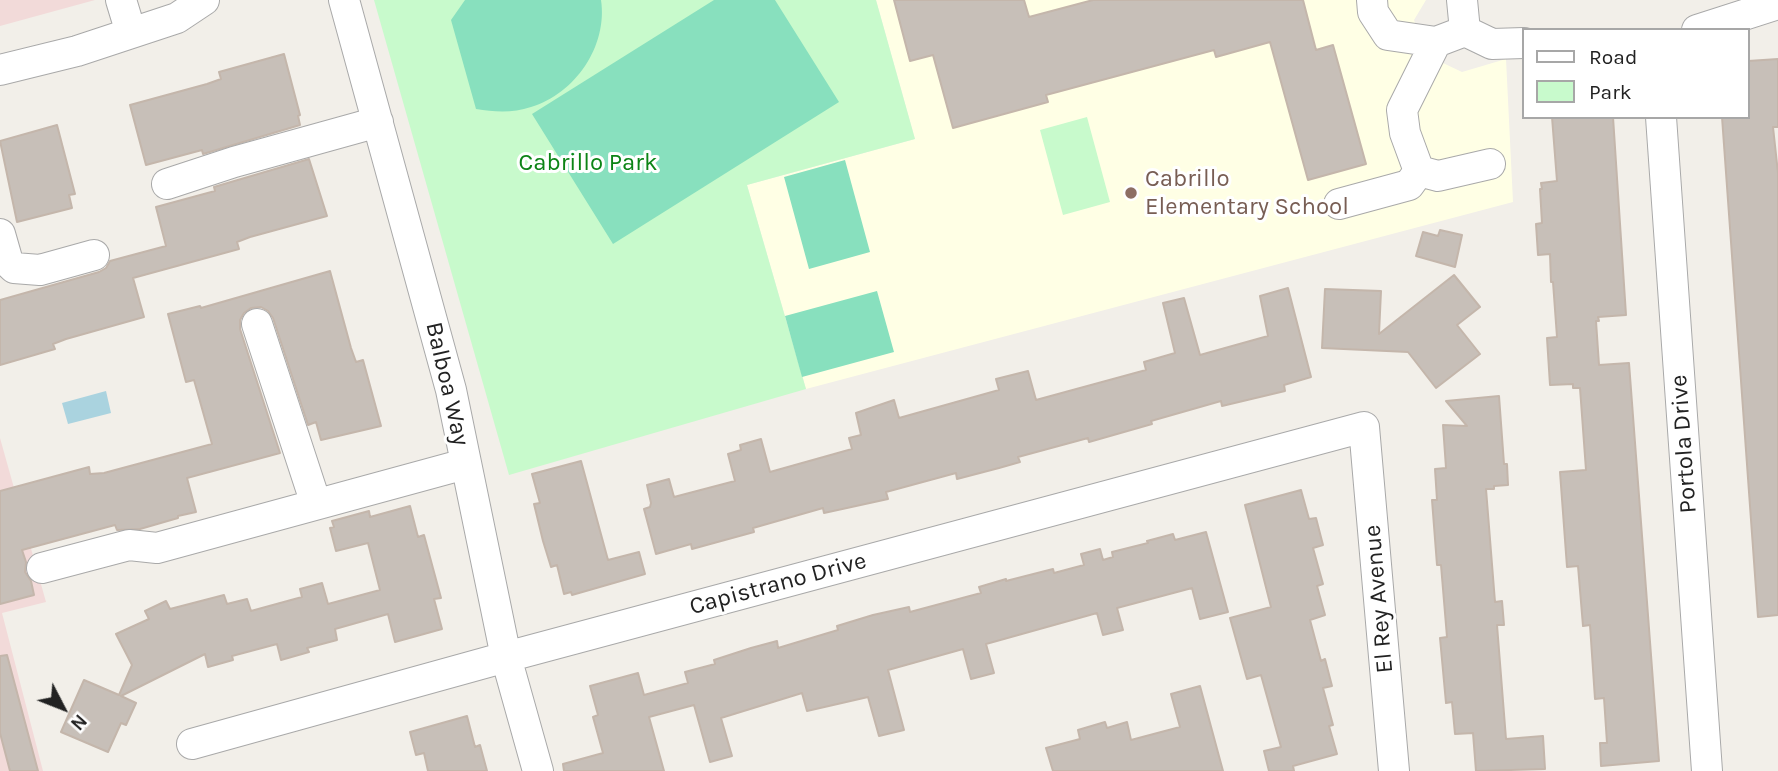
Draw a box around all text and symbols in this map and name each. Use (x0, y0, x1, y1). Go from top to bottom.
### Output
legend (1522, 28, 1750, 119)
text: Road (1589, 45, 1637, 69)
text: Park (1589, 80, 1632, 104)
park label: Cabrillo Park (519, 149, 657, 177)
place label: Cabrillo Elementary School (1145, 165, 1349, 221)
marker: Cabrillo Elementary School (1123, 185, 1139, 201)
street label: Balboa Way (419, 319, 475, 449)
street label: Portola Drive (1665, 374, 1703, 514)
street label: El Rey Avenue (1358, 524, 1400, 674)
street label: Capistrano Drive (686, 547, 870, 621)
north arrow (28, 673, 98, 743)
text: N (66, 710, 91, 734)

